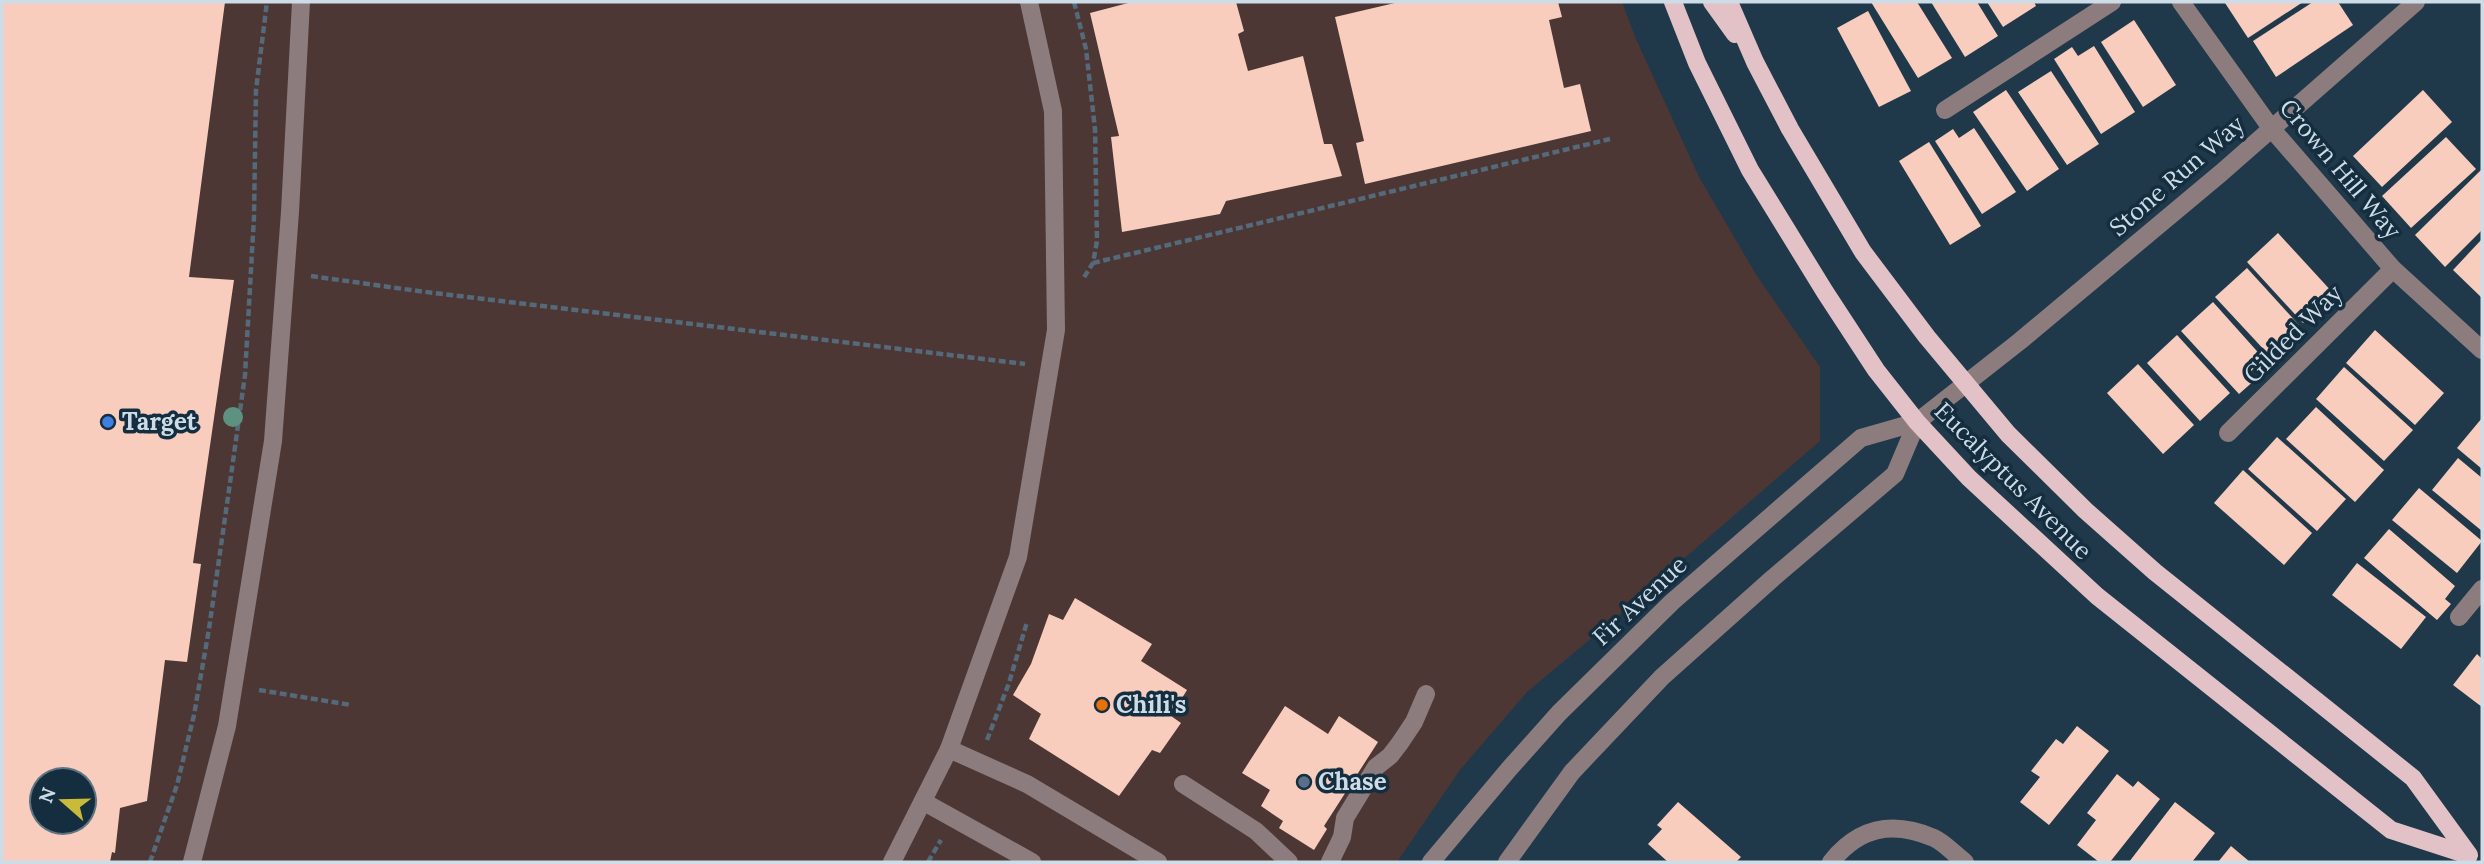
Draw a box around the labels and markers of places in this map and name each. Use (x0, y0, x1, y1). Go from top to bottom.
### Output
place label: Target (122, 406, 198, 437)
marker: Target (100, 414, 116, 430)
place label: Chili's (1116, 689, 1186, 720)
marker: Chili's (1094, 697, 1110, 713)
place label: Chase (1318, 766, 1387, 797)
marker: Chase (1296, 774, 1312, 790)

